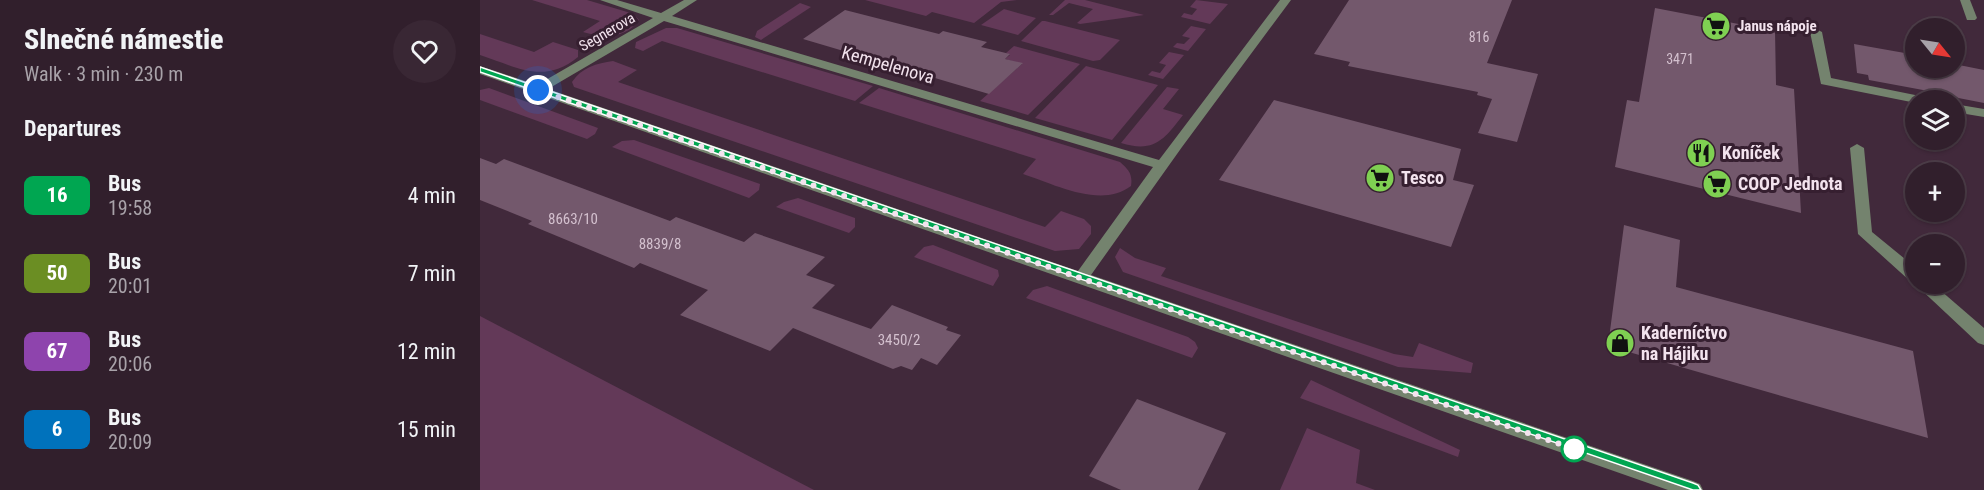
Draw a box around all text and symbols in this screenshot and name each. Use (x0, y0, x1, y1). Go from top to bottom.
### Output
street label: Segnerova (576, 9, 638, 55)
supermarket icon: Janus nápoje (1700, 10, 1732, 42)
place label: Janus nápoje (1737, 17, 1817, 35)
north arrow (1905, 18, 1965, 78)
map controls (1905, 18, 1965, 294)
button: heart (393, 20, 456, 83)
text: Slnečné námestie (24, 23, 224, 56)
house number: 816 (1469, 29, 1489, 45)
street label: Kempelenova (839, 41, 937, 88)
house number: 3471 (1666, 51, 1694, 67)
text: Walk · 3 min · 230 m (24, 62, 183, 86)
your location (523, 75, 553, 105)
button: layers (1905, 90, 1965, 150)
text: Departures (24, 116, 121, 141)
restaurant icon: Koníček (1685, 137, 1717, 169)
place label: Koníček (1722, 142, 1780, 163)
supermarket icon: Tesco (1364, 162, 1396, 194)
button: + (1905, 162, 1965, 222)
place label: Tesco (1401, 167, 1444, 188)
supermarket icon: COOP Jednota (1701, 168, 1733, 200)
text: Bus (108, 171, 141, 196)
place label: COOP Jednota (1738, 173, 1843, 194)
text: 16 (46, 183, 68, 207)
text: 4 min (408, 183, 456, 208)
text: 19:58 (108, 196, 152, 220)
house number: 8663/10 (548, 210, 598, 228)
button: − (1905, 234, 1965, 294)
house number: 8839/8 (639, 235, 681, 253)
text: Bus (108, 249, 141, 274)
text: 50 (46, 261, 68, 285)
text: 7 min (408, 261, 456, 286)
text: 20:01 (108, 274, 152, 298)
place label: Kaderníctvo na Hájiku (1641, 322, 1727, 364)
text: Bus (108, 327, 141, 352)
shop icon: Kaderníctvo na Hájiku (1604, 327, 1636, 359)
house number: 3450/2 (878, 331, 920, 349)
text: 67 (46, 339, 68, 363)
text: 12 min (397, 339, 456, 364)
text: 20:06 (108, 352, 152, 376)
text: Bus (108, 405, 141, 430)
text: 6 (52, 417, 62, 441)
text: 15 min (397, 417, 456, 442)
text: 20:09 (108, 430, 152, 454)
unlabelled marker (1561, 436, 1587, 462)

